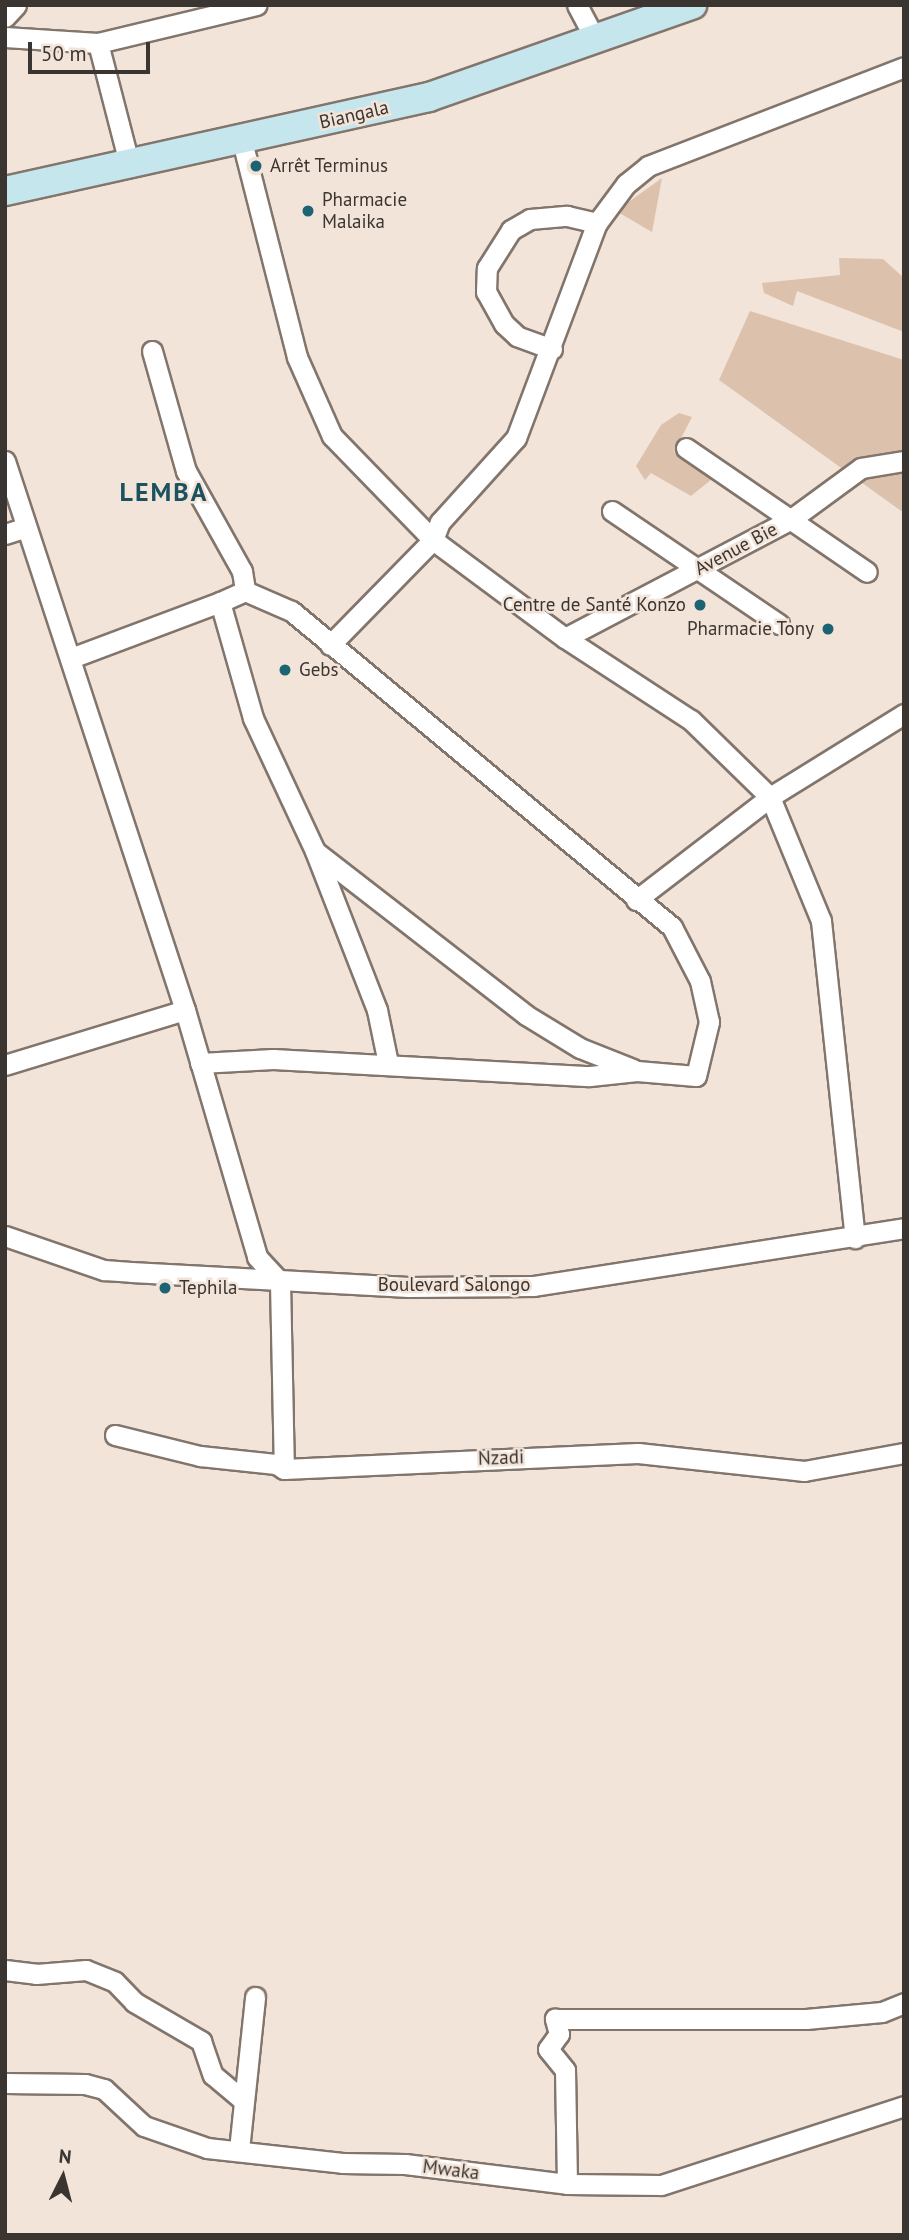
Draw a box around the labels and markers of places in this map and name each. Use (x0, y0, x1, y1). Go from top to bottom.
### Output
place label: Arrêt Terminus (270, 155, 389, 177)
marker: Arrêt Terminus (248, 158, 264, 174)
place label: Pharmacie Malaika (322, 189, 407, 233)
marker: Pharmacie Malaika (300, 203, 316, 219)
place label: Centre de Santé Konzo (503, 594, 686, 616)
marker: Centre de Santé Konzo (692, 597, 708, 613)
place label: Pharmacie Tony (686, 618, 814, 640)
marker: Pharmacie Tony (820, 621, 836, 637)
place label: Gebs (299, 659, 339, 681)
marker: Gebs (277, 662, 293, 678)
place label: Tephila (179, 1277, 238, 1299)
marker: Tephila (157, 1280, 173, 1296)

